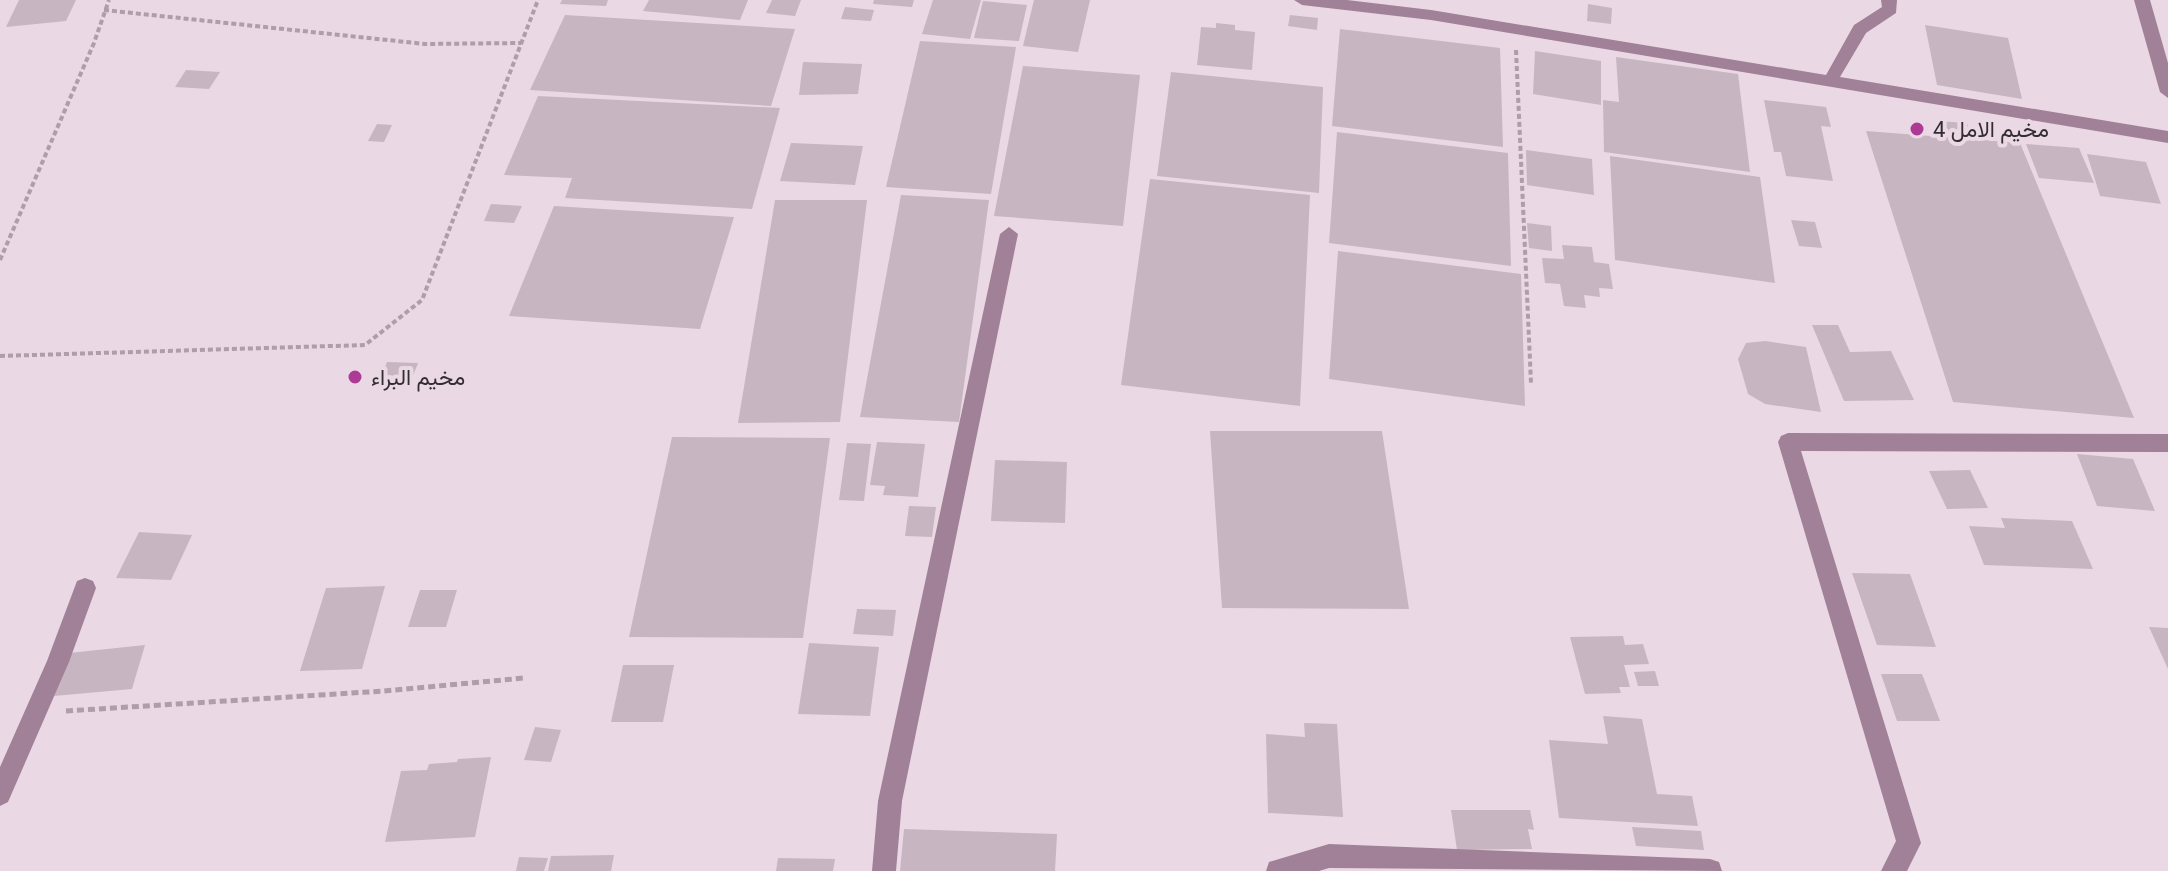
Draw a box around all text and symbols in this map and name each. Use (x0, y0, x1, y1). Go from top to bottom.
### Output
place label: مخيم الامل 4 (1933, 117, 2049, 144)
marker: مخيم الامل 4 (1908, 120, 1926, 138)
place label: مخيم البراء (371, 365, 465, 392)
marker: مخيم البراء (346, 368, 364, 386)

